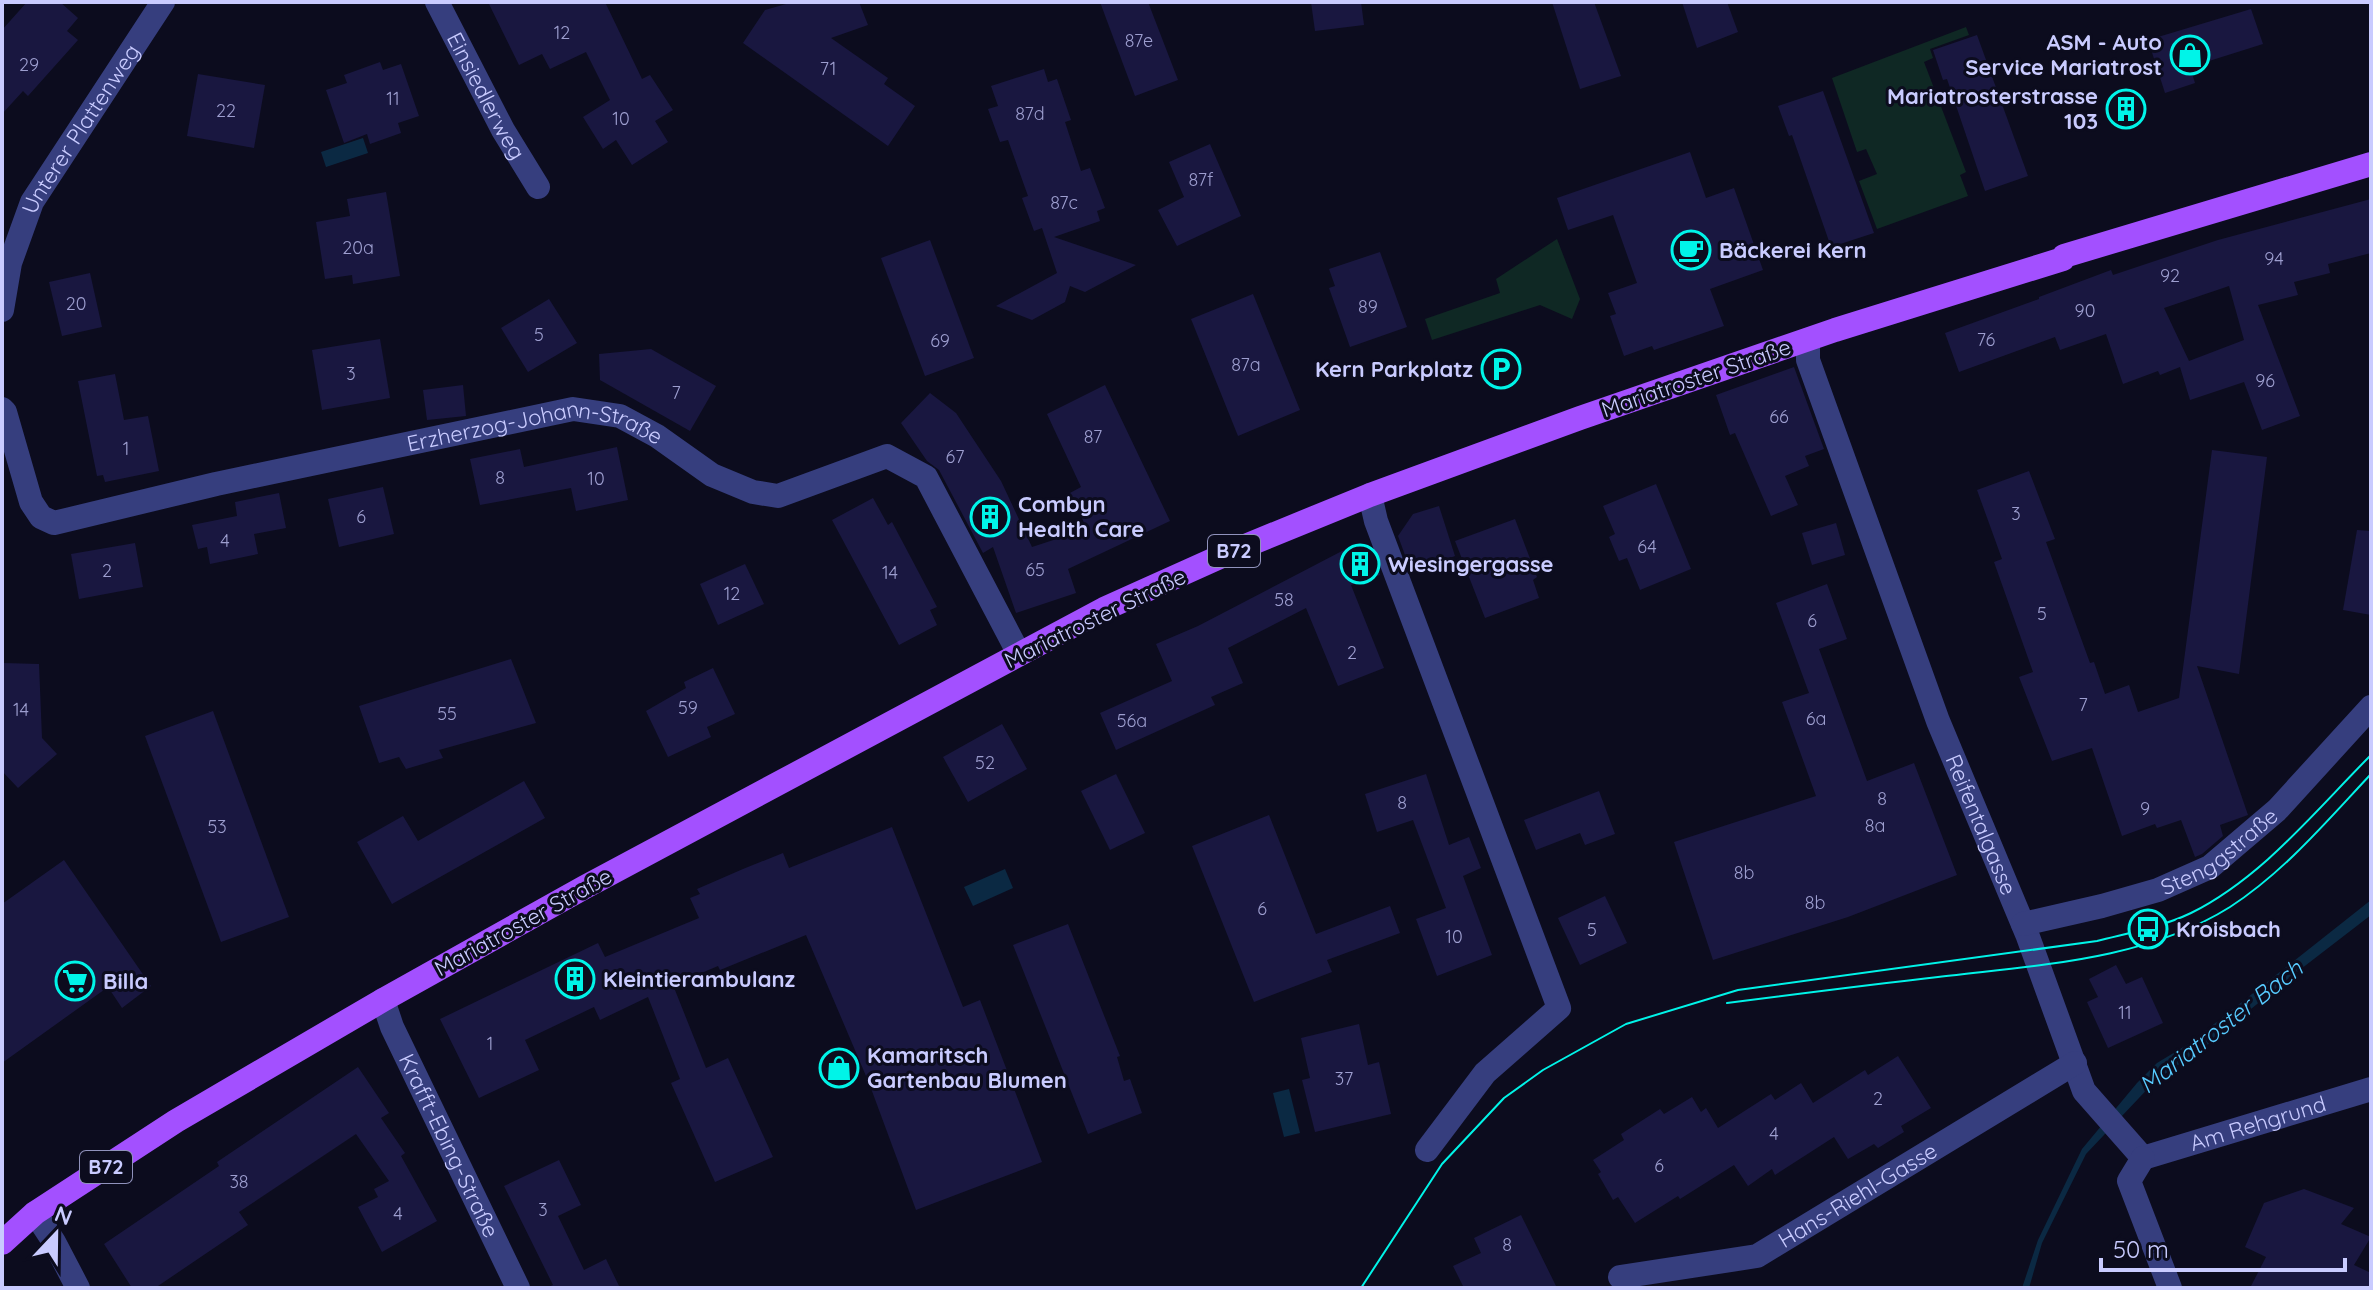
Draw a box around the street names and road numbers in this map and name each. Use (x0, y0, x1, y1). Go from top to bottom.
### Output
street label: Einsiedlerweg (441, 27, 532, 165)
street label: Unterer Plattenweg (15, 39, 146, 217)
street label: Mariatroster Straße (1598, 332, 1794, 424)
street label: Erzherzog-Johann-Straße (402, 433, 666, 459)
road number: B72 (1208, 535, 1260, 567)
street label: Mariatroster Straße (1000, 562, 1190, 674)
street label: Reifentalgasse (1940, 750, 2023, 899)
street label: Stenggstraße (2156, 802, 2283, 901)
street label: Mariatroster Straße (429, 862, 617, 982)
street label: Krafft-Ebing-Straße (393, 1049, 505, 1242)
street label: Am Rehgrund (2186, 1089, 2329, 1157)
street label: Hans-Riehl-Gasse (1773, 1136, 1942, 1254)
road number: B72 (80, 1151, 132, 1183)

